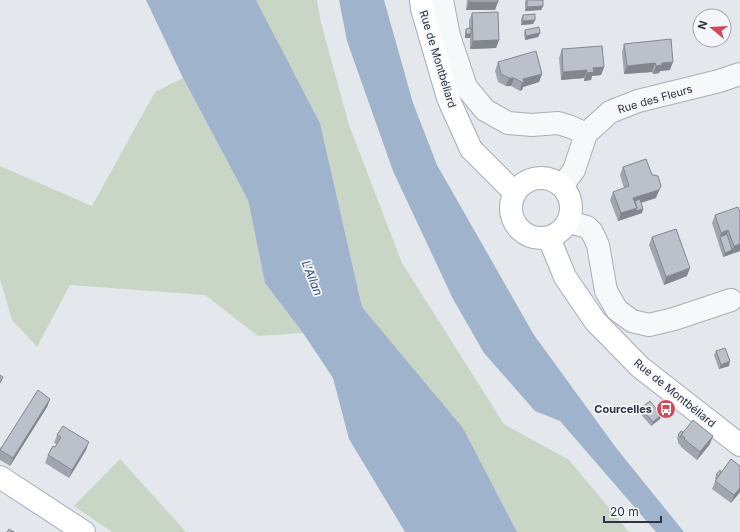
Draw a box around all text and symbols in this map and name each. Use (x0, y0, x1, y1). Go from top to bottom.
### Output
north arrow (692, 8, 732, 48)
street label: Rue de Montbéliard (416, 9, 460, 109)
text: N (695, 19, 710, 31)
street label: Rue des Fleurs (616, 82, 694, 116)
water label: L'Allan (299, 258, 326, 298)
street label: Rue de Montbéliard (631, 356, 719, 430)
bus stop icon: Courcelles (655, 398, 677, 420)
place label: Courcelles (594, 402, 652, 416)
scale bar (604, 498, 661, 524)
text: 20 m (610, 504, 639, 519)

